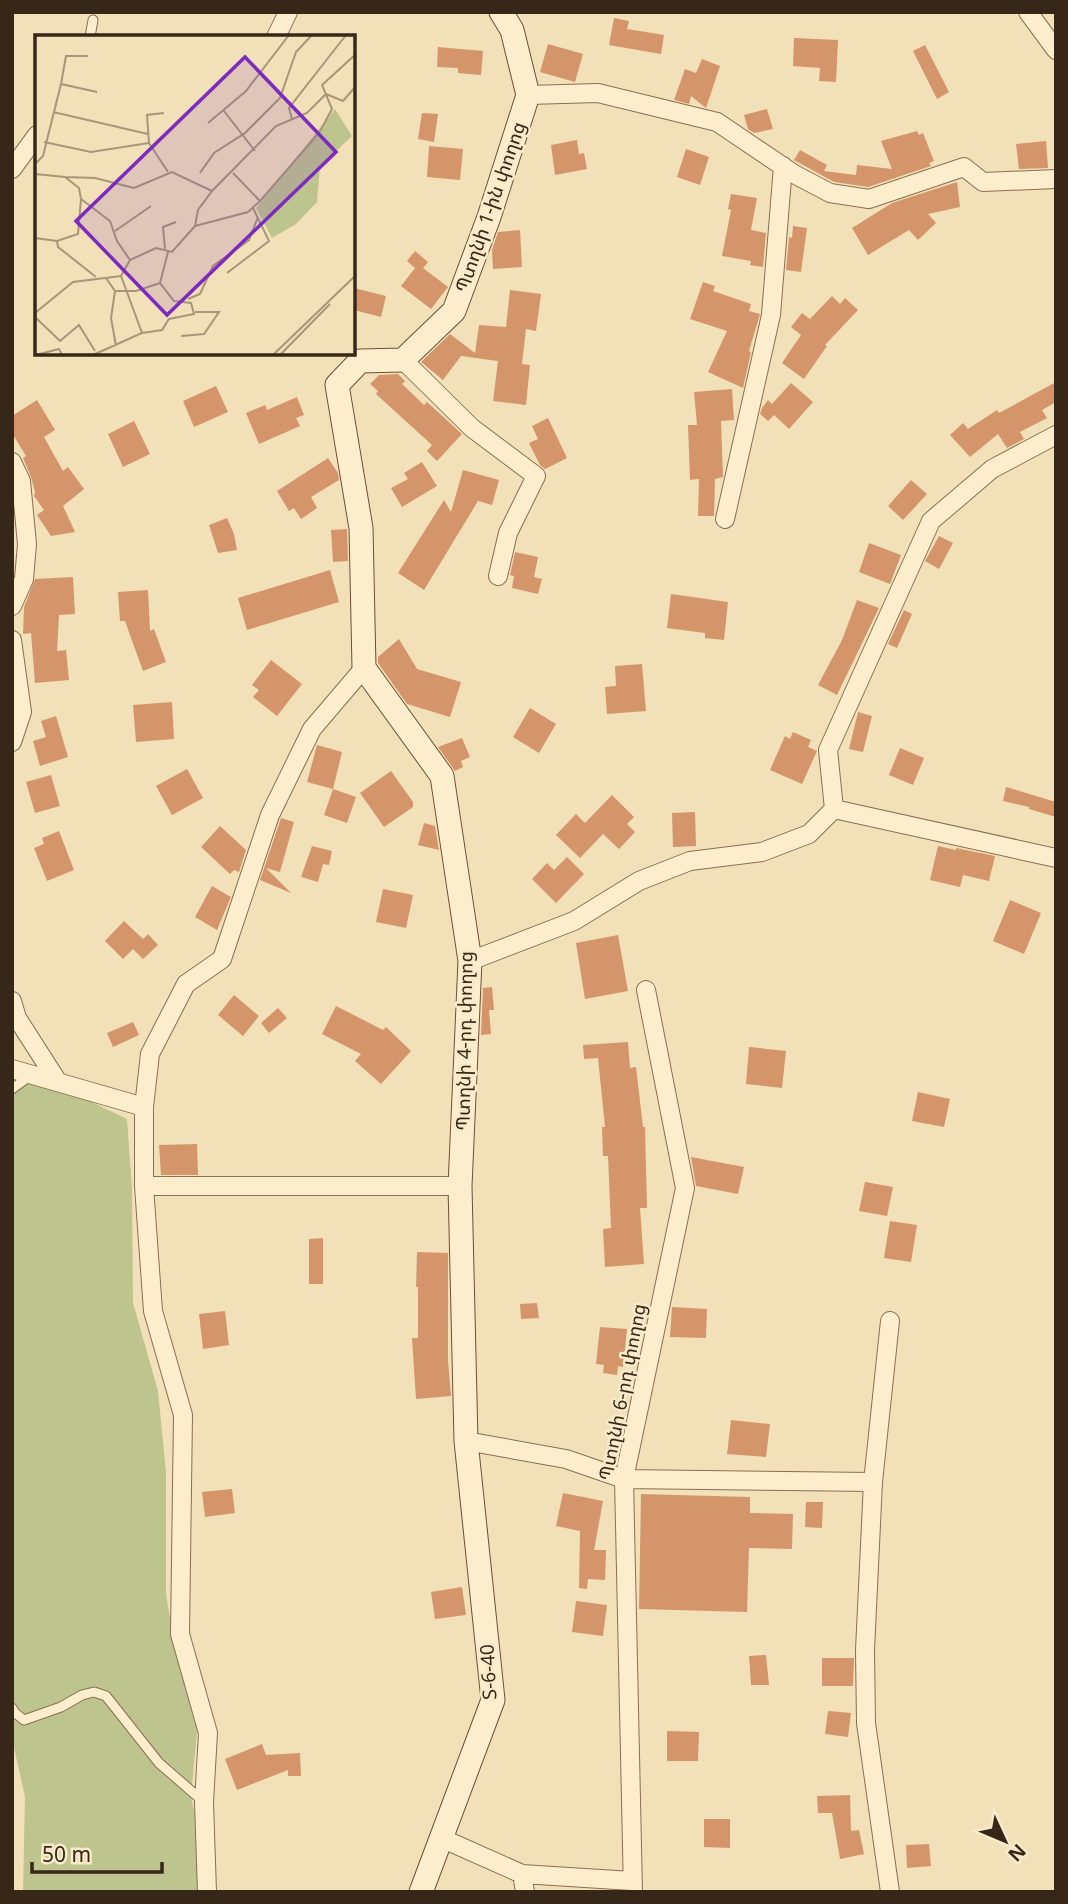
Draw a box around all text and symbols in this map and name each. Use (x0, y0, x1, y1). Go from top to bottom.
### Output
inset map (35, 35, 355, 355)
street label: Պտղնի 1-ին փողոց (449, 118, 531, 296)
street label: Պտղնի 4-րդ փողոց (449, 951, 479, 1131)
street label: Պտղնի 6-րդ փողոց (592, 1301, 652, 1483)
street label: Տ-6-40 (474, 1644, 502, 1700)
north arrow (970, 1806, 1040, 1876)
scale bar (32, 1830, 161, 1874)
text: N (1003, 1838, 1032, 1867)
text: 50 m (42, 1840, 91, 1868)

